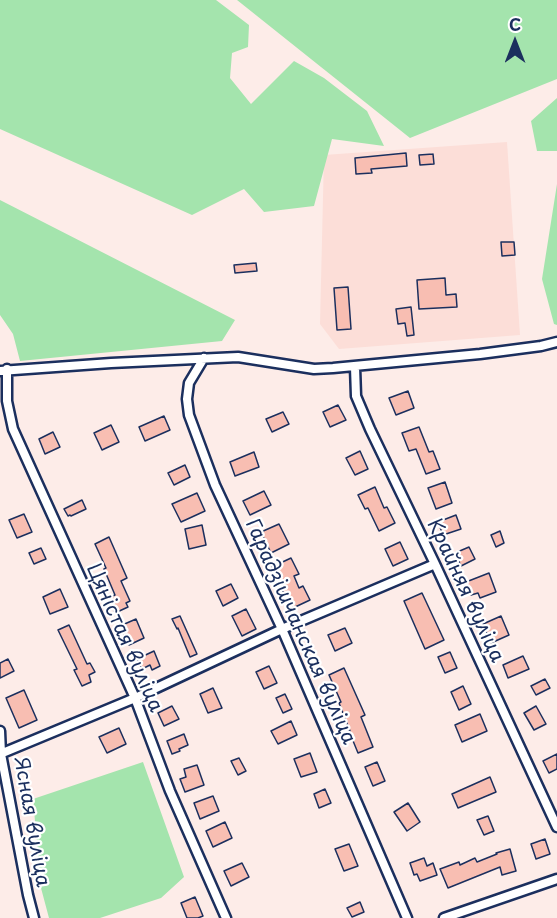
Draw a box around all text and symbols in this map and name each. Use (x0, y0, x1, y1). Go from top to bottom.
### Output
north arrow (485, 12, 545, 72)
text: С (509, 12, 521, 36)
street label: Крайняя вуліца (421, 515, 509, 667)
street label: Гарадзішчанская вуліца (239, 516, 361, 748)
street label: Цяністая вуліца (80, 560, 168, 716)
street label: Ясная вуліца (8, 755, 54, 889)

